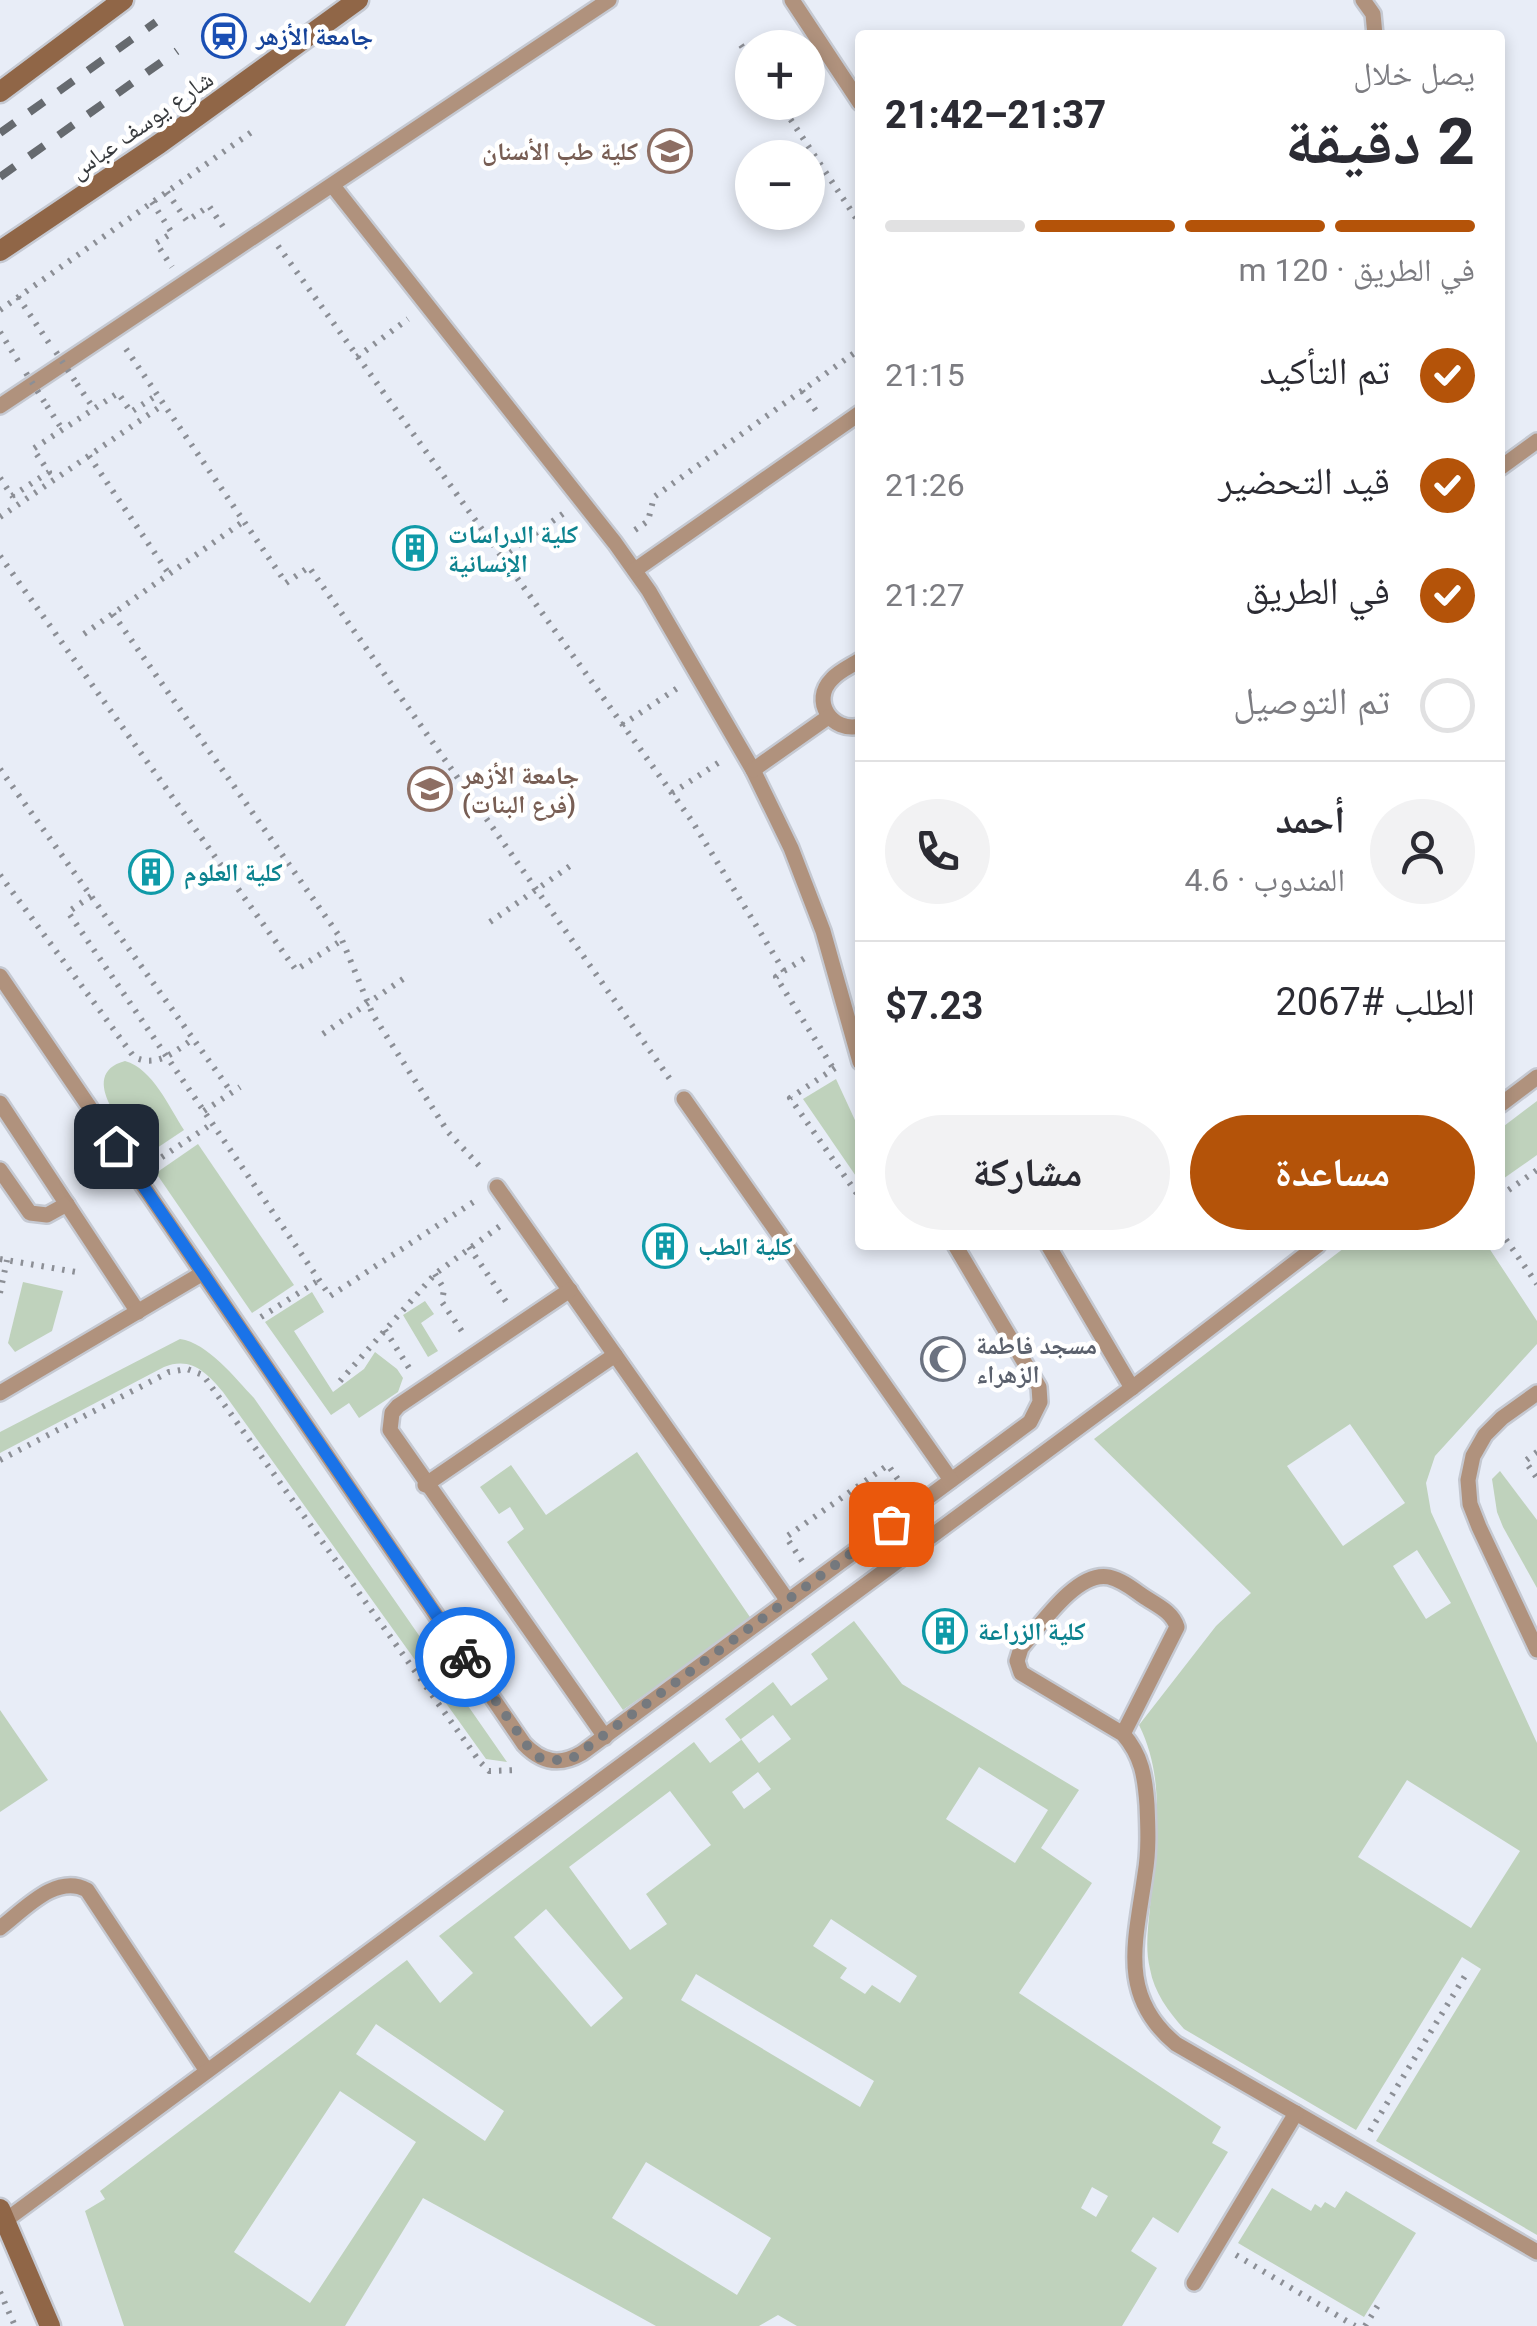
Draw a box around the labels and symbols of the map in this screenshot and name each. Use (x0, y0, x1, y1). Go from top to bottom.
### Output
station icon: جامعة الأزهر (201, 13, 247, 59)
place label: جامعة الأزهر (255, 22, 373, 51)
street label: شارع يوسف عباس (64, 64, 219, 185)
school or university icon: كلية طب الأسنان (647, 128, 693, 174)
place label: كلية طب الأسنان (482, 137, 638, 166)
place label: كلية الدراسات الإنسانية (448, 520, 578, 578)
building icon: كلية الدراسات الإنسانية (392, 525, 438, 571)
place label: جامعة الأزهر (فرع البنات) (461, 761, 579, 821)
school or university icon: جامعة الأزهر (فرع البنات) (407, 766, 453, 812)
building icon: كلية العلوم (128, 849, 174, 895)
place label: كلية العلوم (184, 858, 283, 890)
pin (74, 1104, 159, 1189)
building icon: كلية الطب (642, 1223, 688, 1269)
place label: كلية الطب (698, 1232, 793, 1261)
place label: مسجد فاطمة الزهراء (976, 1331, 1097, 1389)
mosque icon: مسجد فاطمة الزهراء (920, 1336, 966, 1382)
pin (849, 1482, 934, 1567)
courier (415, 1607, 515, 1707)
building icon: كلية الزراعة (922, 1608, 968, 1654)
place label: كلية الزراعة (978, 1617, 1086, 1646)

